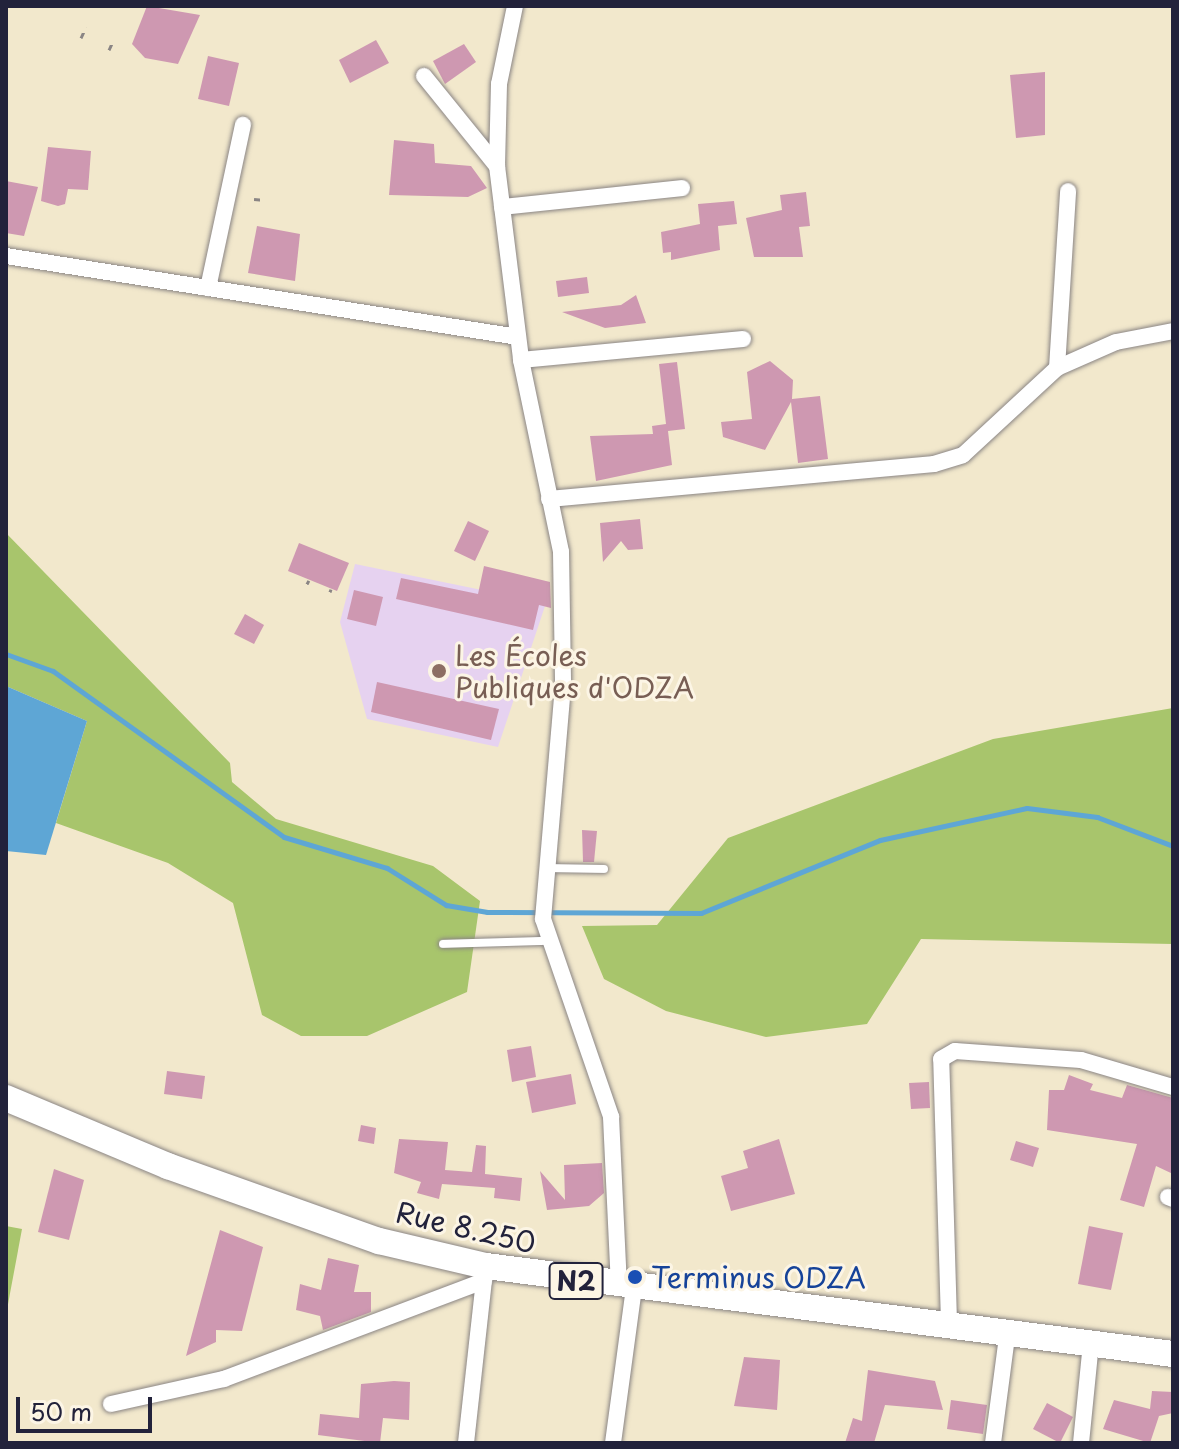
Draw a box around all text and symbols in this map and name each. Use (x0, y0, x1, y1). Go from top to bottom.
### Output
place label: Les Écoles Publiques d'ODZA (455, 638, 695, 704)
marker: Les Écoles Publiques d'ODZA (430, 662, 448, 680)
street label: Rue 8.250 (392, 1194, 540, 1260)
road number: N2 (548, 1259, 604, 1303)
place label: Terminus ODZA (651, 1260, 866, 1294)
marker: Terminus ODZA (626, 1268, 644, 1286)
scale bar (20, 1381, 156, 1431)
text: 50 m (30, 1393, 92, 1429)

